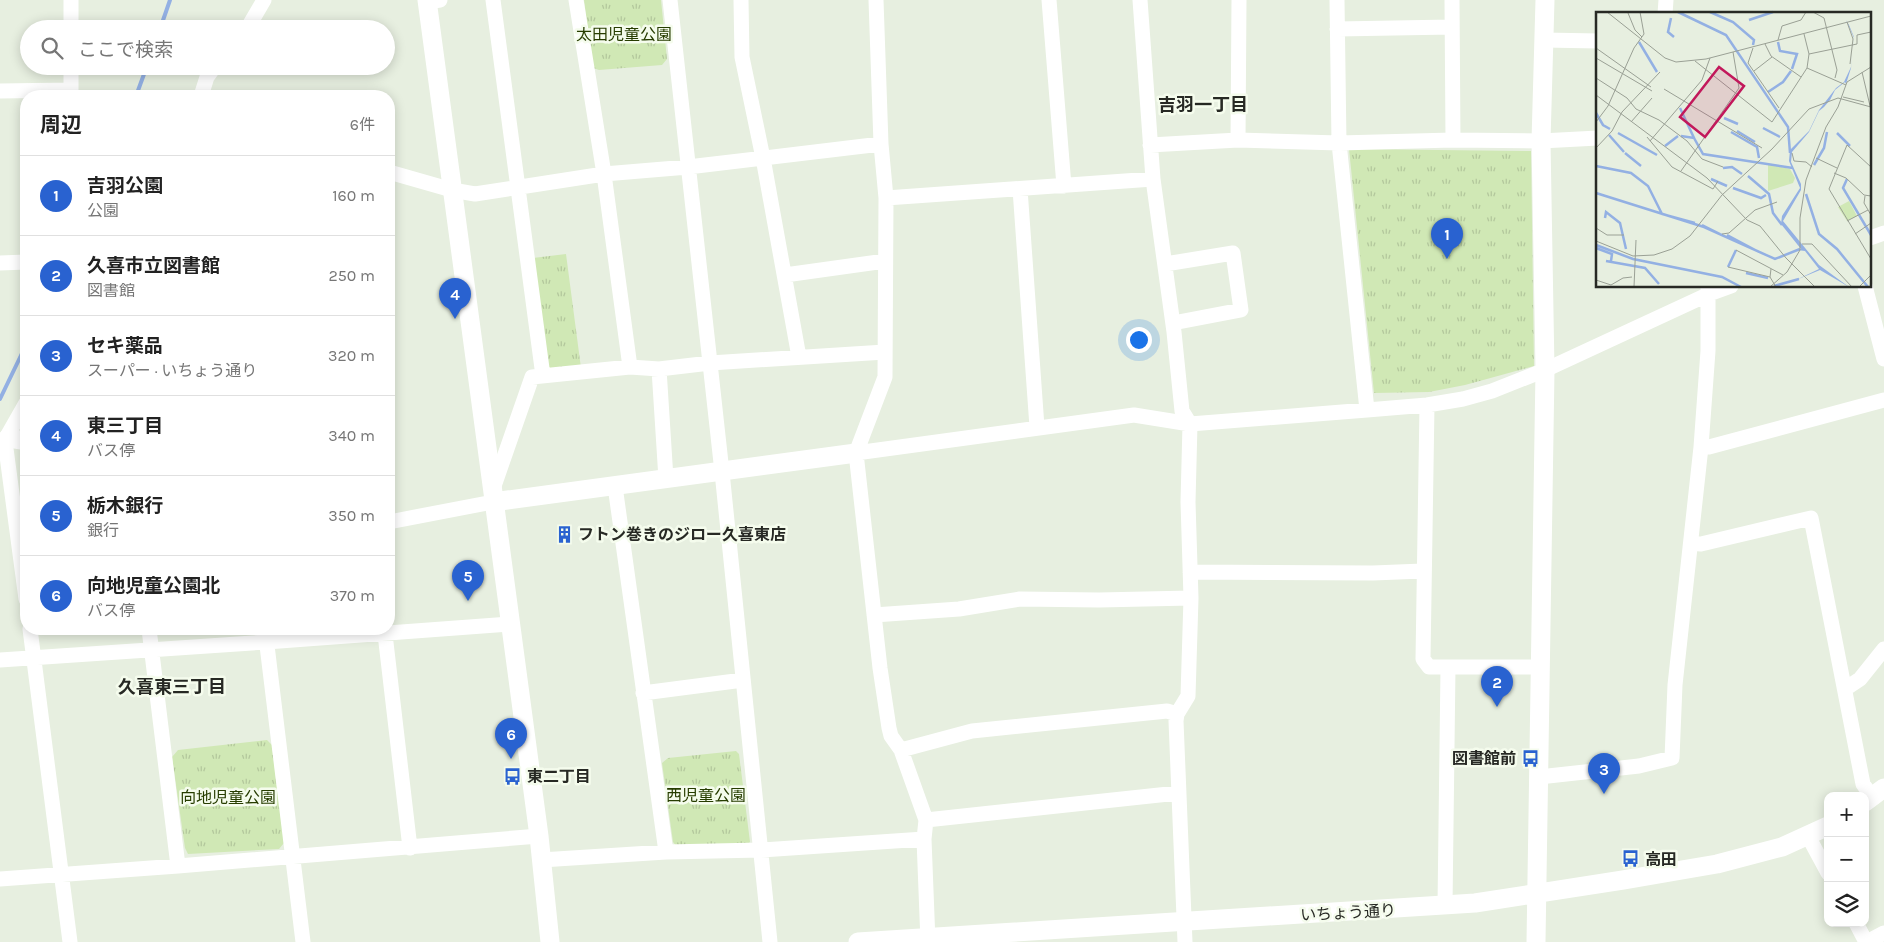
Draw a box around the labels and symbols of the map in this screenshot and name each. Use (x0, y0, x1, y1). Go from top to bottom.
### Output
inset map (1596, 12, 1872, 288)
park label: 太田児童公園 (576, 25, 672, 44)
district label: 吉羽一丁目 (1158, 94, 1248, 116)
pin: 1 (1431, 218, 1463, 259)
pin: 4 (439, 278, 471, 319)
your location (1126, 327, 1152, 353)
building icon: フトン巻きのジロー久喜東店 (554, 524, 574, 544)
place label: フトン巻きのジロー久喜東店 (578, 525, 786, 544)
pin: 5 (452, 560, 484, 601)
pin: 2 (1481, 666, 1513, 707)
district label: 久喜東三丁目 (118, 676, 226, 698)
pin: 6 (495, 718, 527, 759)
bus stop icon: 図書館前 (1520, 748, 1540, 768)
place label: 図書館前 (1452, 749, 1516, 768)
pin: 3 (1588, 753, 1620, 794)
bus stop icon: 東二丁目 (503, 766, 523, 786)
place label: 東二丁目 (527, 767, 591, 786)
park label: 西児童公園 (666, 786, 746, 805)
park label: 向地児童公園 (180, 788, 276, 807)
bus stop icon: 高田 (1621, 849, 1641, 869)
place label: 高田 (1645, 850, 1677, 869)
street label: いちょう通り (1300, 900, 1396, 924)

